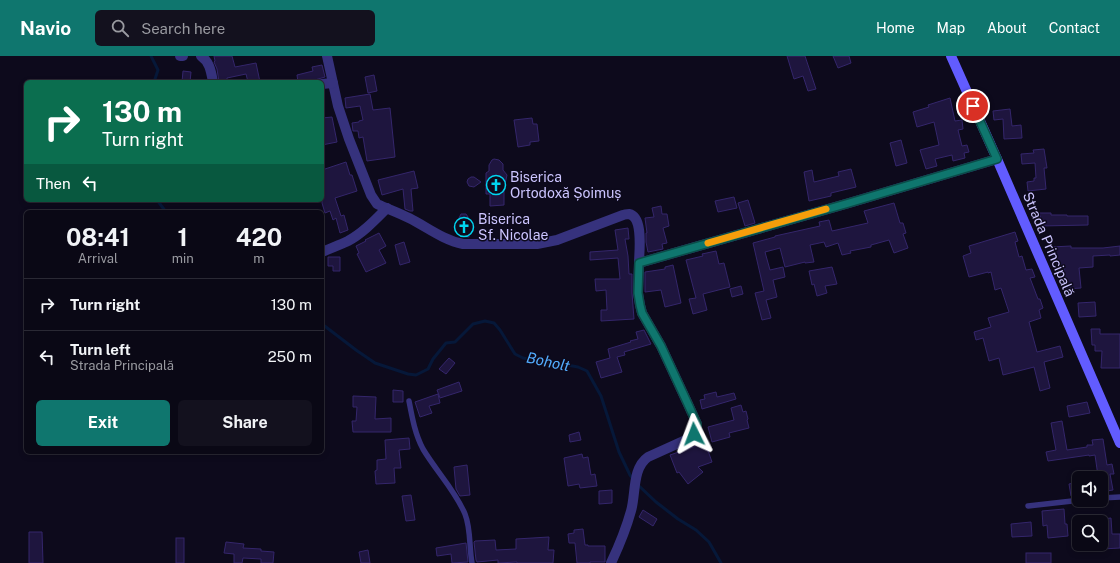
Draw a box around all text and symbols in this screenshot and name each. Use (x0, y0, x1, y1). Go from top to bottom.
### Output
search box (95, 10, 375, 46)
text: Navio (20, 17, 71, 39)
icon: search (109, 17, 131, 39)
text: Search here (141, 20, 225, 37)
text: Home (876, 20, 915, 36)
text: Map (937, 20, 965, 36)
text: About (987, 20, 1027, 36)
text: Contact (1049, 20, 1100, 36)
pin (956, 89, 990, 123)
text: 130 m (102, 95, 182, 128)
icon: arrive (962, 95, 984, 117)
icon: right (36, 96, 88, 148)
text: Turn right (102, 129, 184, 150)
place label: Biserica Ortodoxă Șoimuș (510, 169, 621, 201)
icon: left (79, 172, 101, 194)
church icon: Biserica Ortodoxă Șoimuș (485, 174, 507, 196)
text: Then (36, 175, 71, 192)
street label: Strada Principală (1020, 189, 1078, 299)
place label: Biserica Sf. Nicolae (478, 211, 549, 243)
church icon: Biserica Sf. Nicolae (453, 216, 475, 238)
text: 08:41 (66, 223, 130, 251)
text: 1 (178, 223, 188, 251)
text: 420 (236, 223, 282, 251)
text: Arrival (78, 251, 118, 266)
text: min (172, 251, 194, 266)
text: m (253, 251, 265, 266)
icon: right (36, 294, 58, 316)
text: Turn right (70, 296, 140, 313)
text: 130 m (271, 296, 312, 313)
text: Turn left (70, 341, 131, 358)
icon: left (36, 346, 58, 368)
text: 250 m (268, 348, 312, 365)
water label: Boholt (525, 349, 572, 374)
text: Strada Principală (70, 358, 174, 373)
button: Exit (36, 400, 170, 446)
button: Share (178, 400, 312, 446)
position arrow (673, 413, 715, 455)
map controls (1072, 471, 1108, 551)
button: sound (1072, 471, 1108, 507)
button: search (1072, 515, 1108, 551)

